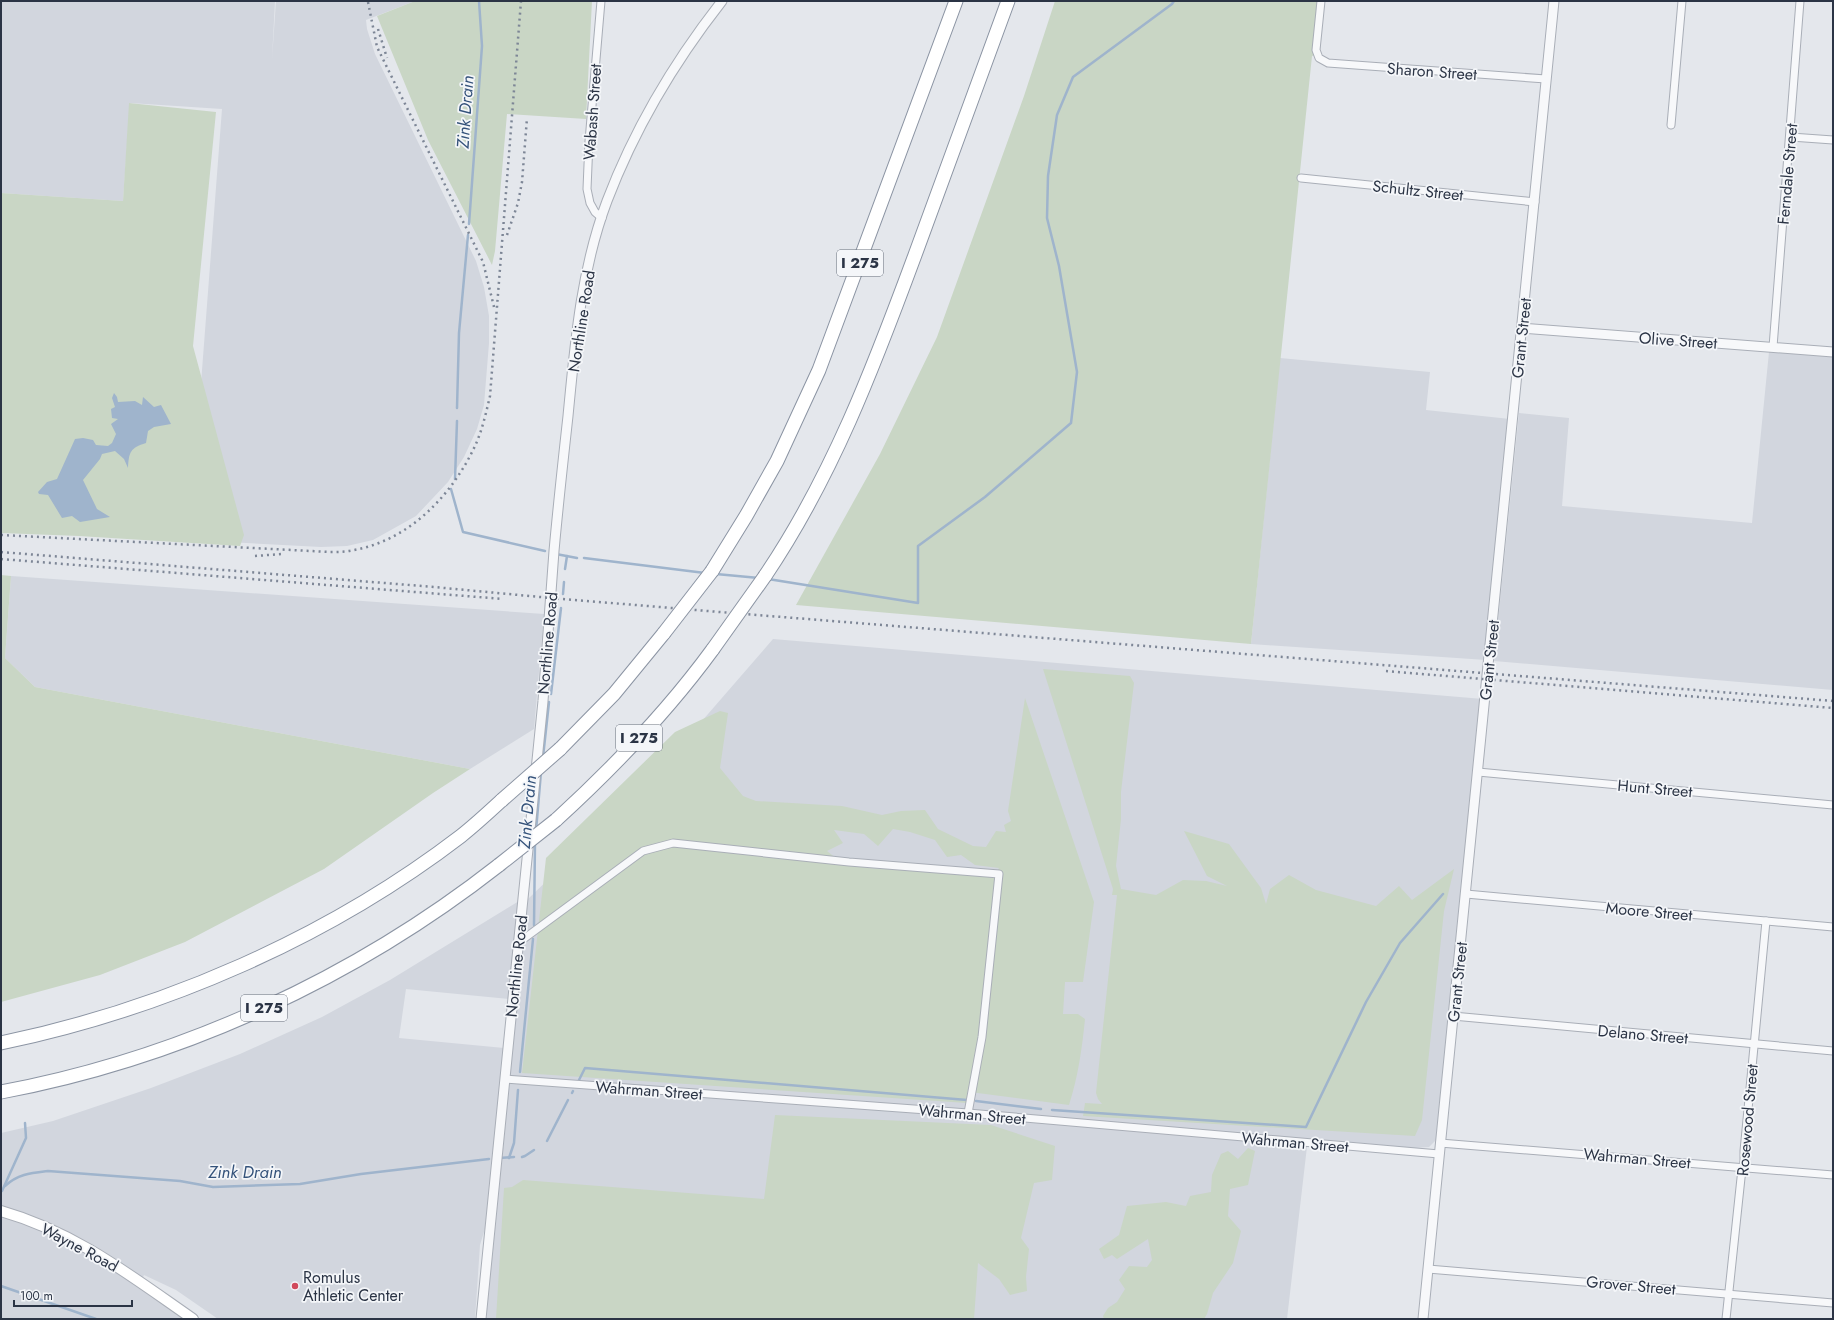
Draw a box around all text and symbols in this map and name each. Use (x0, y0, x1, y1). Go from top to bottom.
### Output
street label: Sharon Street (1386, 57, 1478, 86)
street label: Wabash Street (578, 63, 607, 161)
water label: Zink Drain (450, 74, 480, 151)
street label: Ferndale Street (1772, 122, 1803, 226)
street label: Schultz Street (1371, 174, 1465, 207)
road number: I 275 (837, 250, 883, 276)
street label: Northline Road (562, 269, 601, 374)
street label: Grant Street (1506, 297, 1537, 379)
street label: Olive Street (1638, 326, 1718, 355)
street label: Northline Road (532, 591, 563, 695)
street label: Grant Street (1474, 619, 1505, 701)
road number: I 275 (616, 725, 662, 751)
water label: Zink Drain (512, 774, 542, 851)
street label: Hunt Street (1617, 774, 1694, 803)
street label: Moore Street (1605, 896, 1693, 927)
street label: Northline Road (500, 914, 533, 1018)
street label: Grant Street (1442, 941, 1473, 1023)
road number: I 275 (241, 995, 287, 1021)
street label: Delano Street (1597, 1019, 1689, 1050)
street label: Rosewood Street (1731, 1063, 1764, 1177)
street label: Wahrman Street (595, 1075, 703, 1106)
street label: Wahrman Street (917, 1098, 1027, 1131)
street label: Wahrman Street (1240, 1126, 1350, 1159)
street label: Wahrman Street (1582, 1142, 1692, 1175)
water label: Zink Drain (207, 1160, 282, 1184)
street label: Wayne Road (37, 1217, 123, 1278)
place label: Romulus Athletic Center (303, 1266, 404, 1307)
street label: Grover Street (1585, 1270, 1677, 1301)
marker: Romulus Athletic Center (290, 1281, 300, 1291)
scale bar (14, 1282, 132, 1308)
text: 100 m (20, 1287, 53, 1305)

